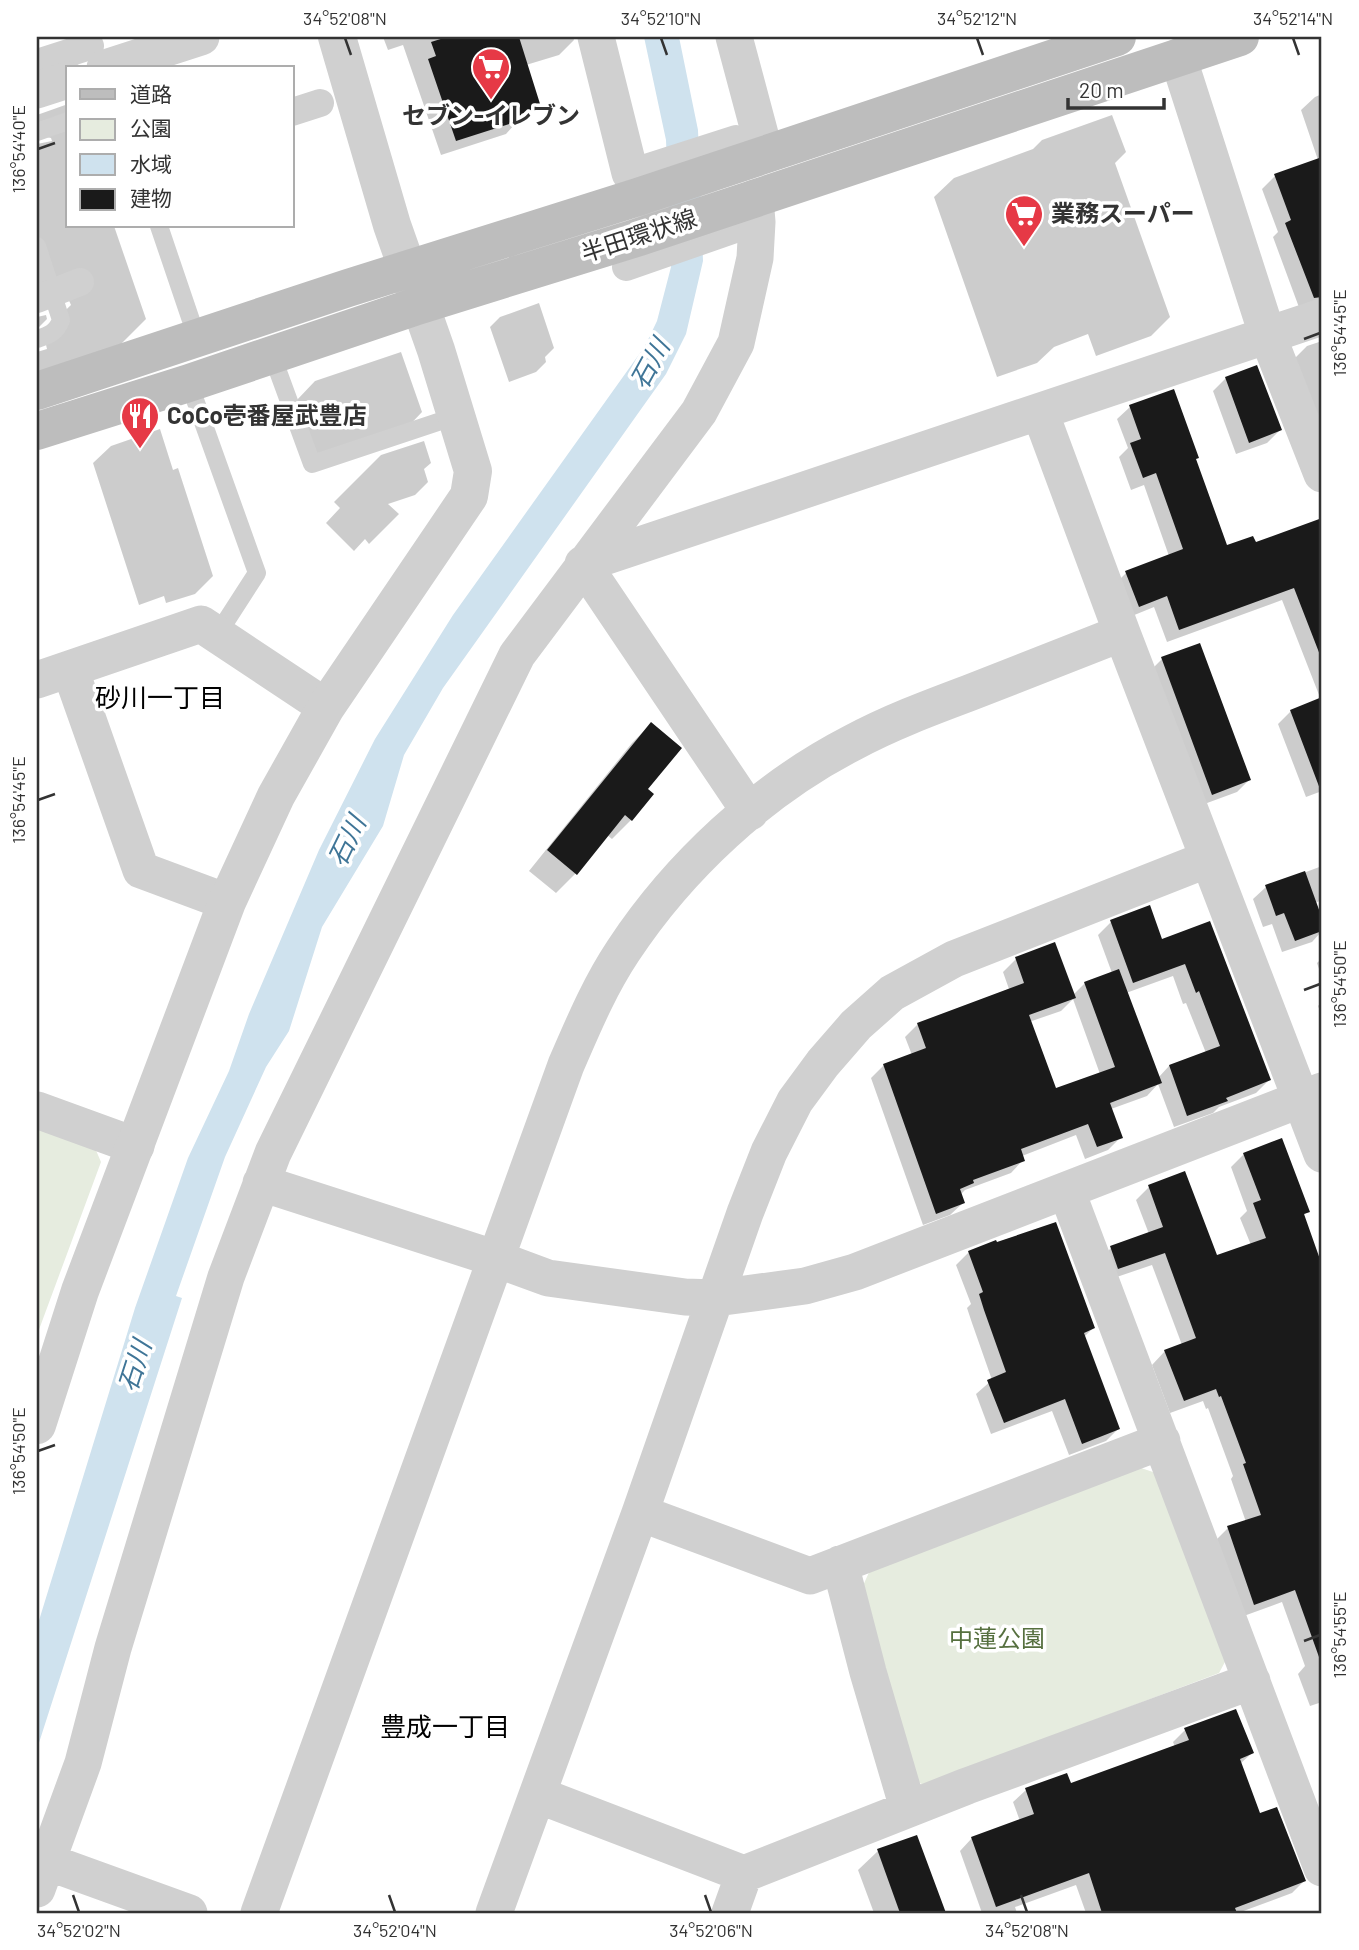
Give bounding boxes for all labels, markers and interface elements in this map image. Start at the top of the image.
text: 34°52'08"N [303,7,387,29]
text: 34°52'10"N [621,7,701,29]
text: 34°52'12"N [937,7,1017,29]
text: 34°52'14"N [1253,7,1333,29]
supermarket icon: セブン-イレブン [470,46,512,101]
legend [66,66,294,228]
scale bar [1068,66,1165,110]
text: 20 m [1079,77,1124,102]
text: 道路 [130,81,172,106]
place label: セブン-イレブン [402,100,580,129]
text: 136°54'40"E [7,105,29,193]
text: 公園 [130,115,172,140]
text: 水域 [130,151,172,176]
text: 建物 [130,185,172,210]
supermarket icon: 業務スーパー [1003,193,1045,248]
place label: 業務スーパー [1051,198,1195,227]
street label: 半田環状線 [577,202,700,267]
text: 136°54'45"E [1328,289,1350,377]
water label: 石川 [623,330,676,394]
restaurant icon: CoCo壱番屋武豊店 [119,395,161,450]
place label: CoCo壱番屋武豊店 [167,400,367,429]
district label: 砂川一丁目 [95,681,225,712]
text: 136°54'45"E [7,756,29,844]
water label: 石川 [320,807,372,871]
text: 136°54'50"E [1328,940,1350,1028]
water label: 石川 [111,1333,157,1395]
text: 136°54'50"E [7,1407,29,1495]
text: 136°54'55"E [1328,1591,1350,1679]
park label: 中蓮公園 [949,1623,1045,1652]
district label: 豊成一丁目 [380,1710,510,1741]
text: 34°52'02"N [37,1919,121,1941]
text: 34°52'04"N [353,1919,437,1941]
text: 34°52'06"N [669,1919,753,1941]
text: 34°52'08"N [985,1919,1069,1941]

